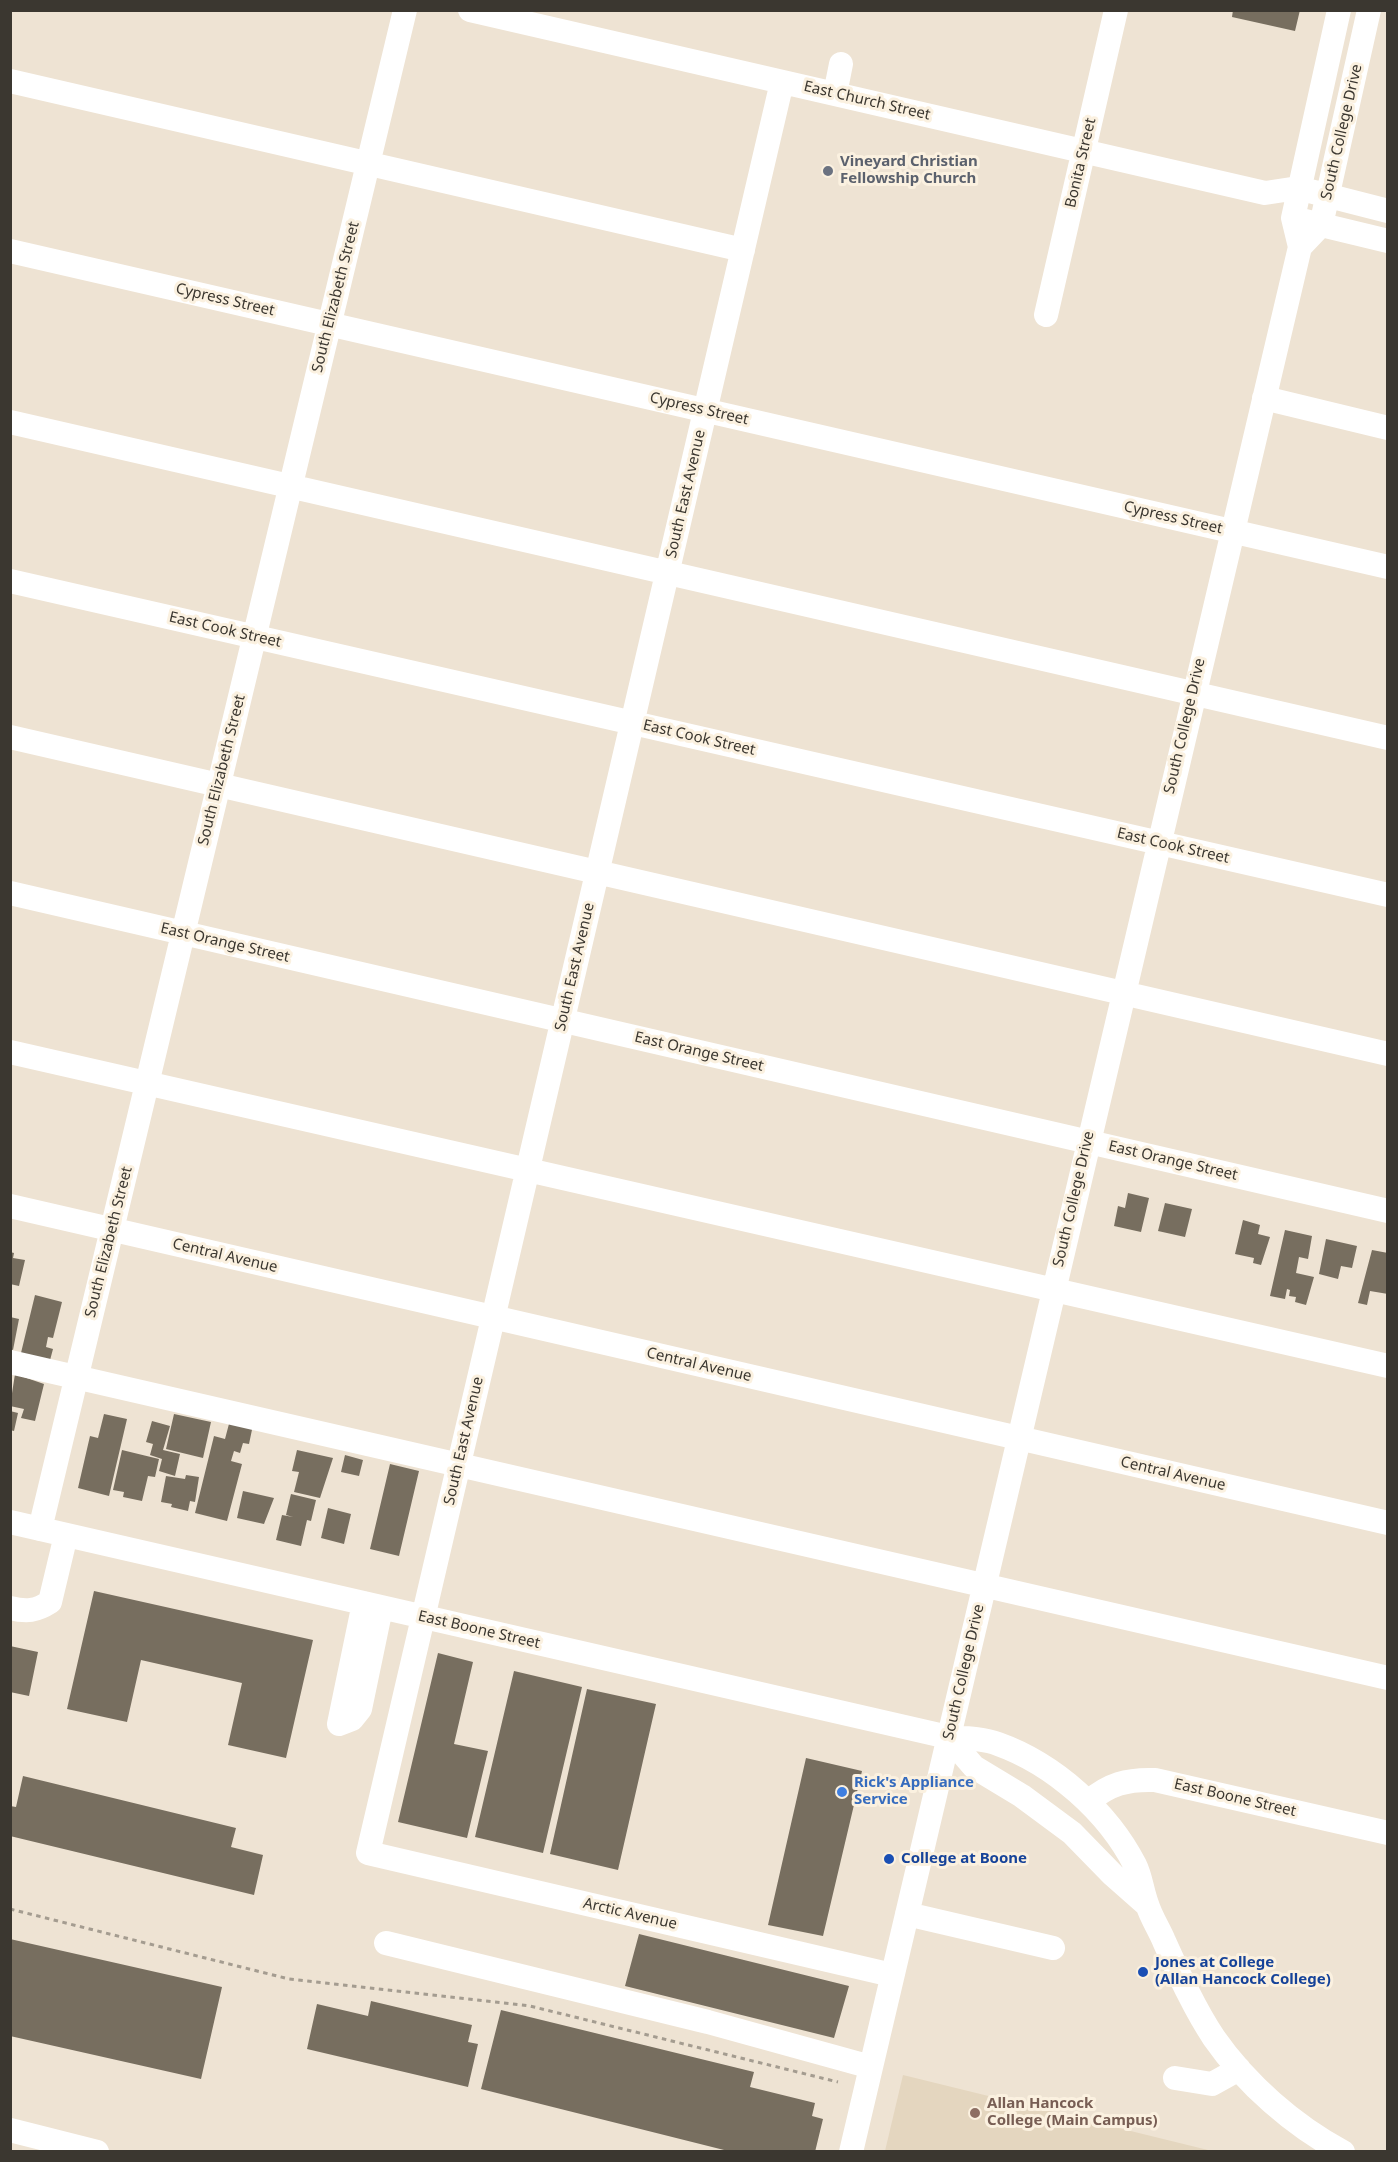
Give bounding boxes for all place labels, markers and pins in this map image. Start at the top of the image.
place label: Vineyard Christian Fellowship Church [840,153,978,188]
marker: Vineyard Christian Fellowship Church [821,164,835,178]
place label: Rick's Appliance Service [854,1774,974,1809]
marker: Rick's Appliance Service [835,1785,849,1799]
place label: College at Boone [901,1850,1027,1868]
marker: College at Boone [882,1852,896,1866]
place label: Jones at College (Allan Hancock College) [1155,1954,1331,1989]
marker: Jones at College (Allan Hancock College) [1136,1965,1150,1979]
place label: Allan Hancock College (Main Campus) [987,2095,1158,2130]
marker: Allan Hancock College (Main Campus) [968,2106,982,2120]

